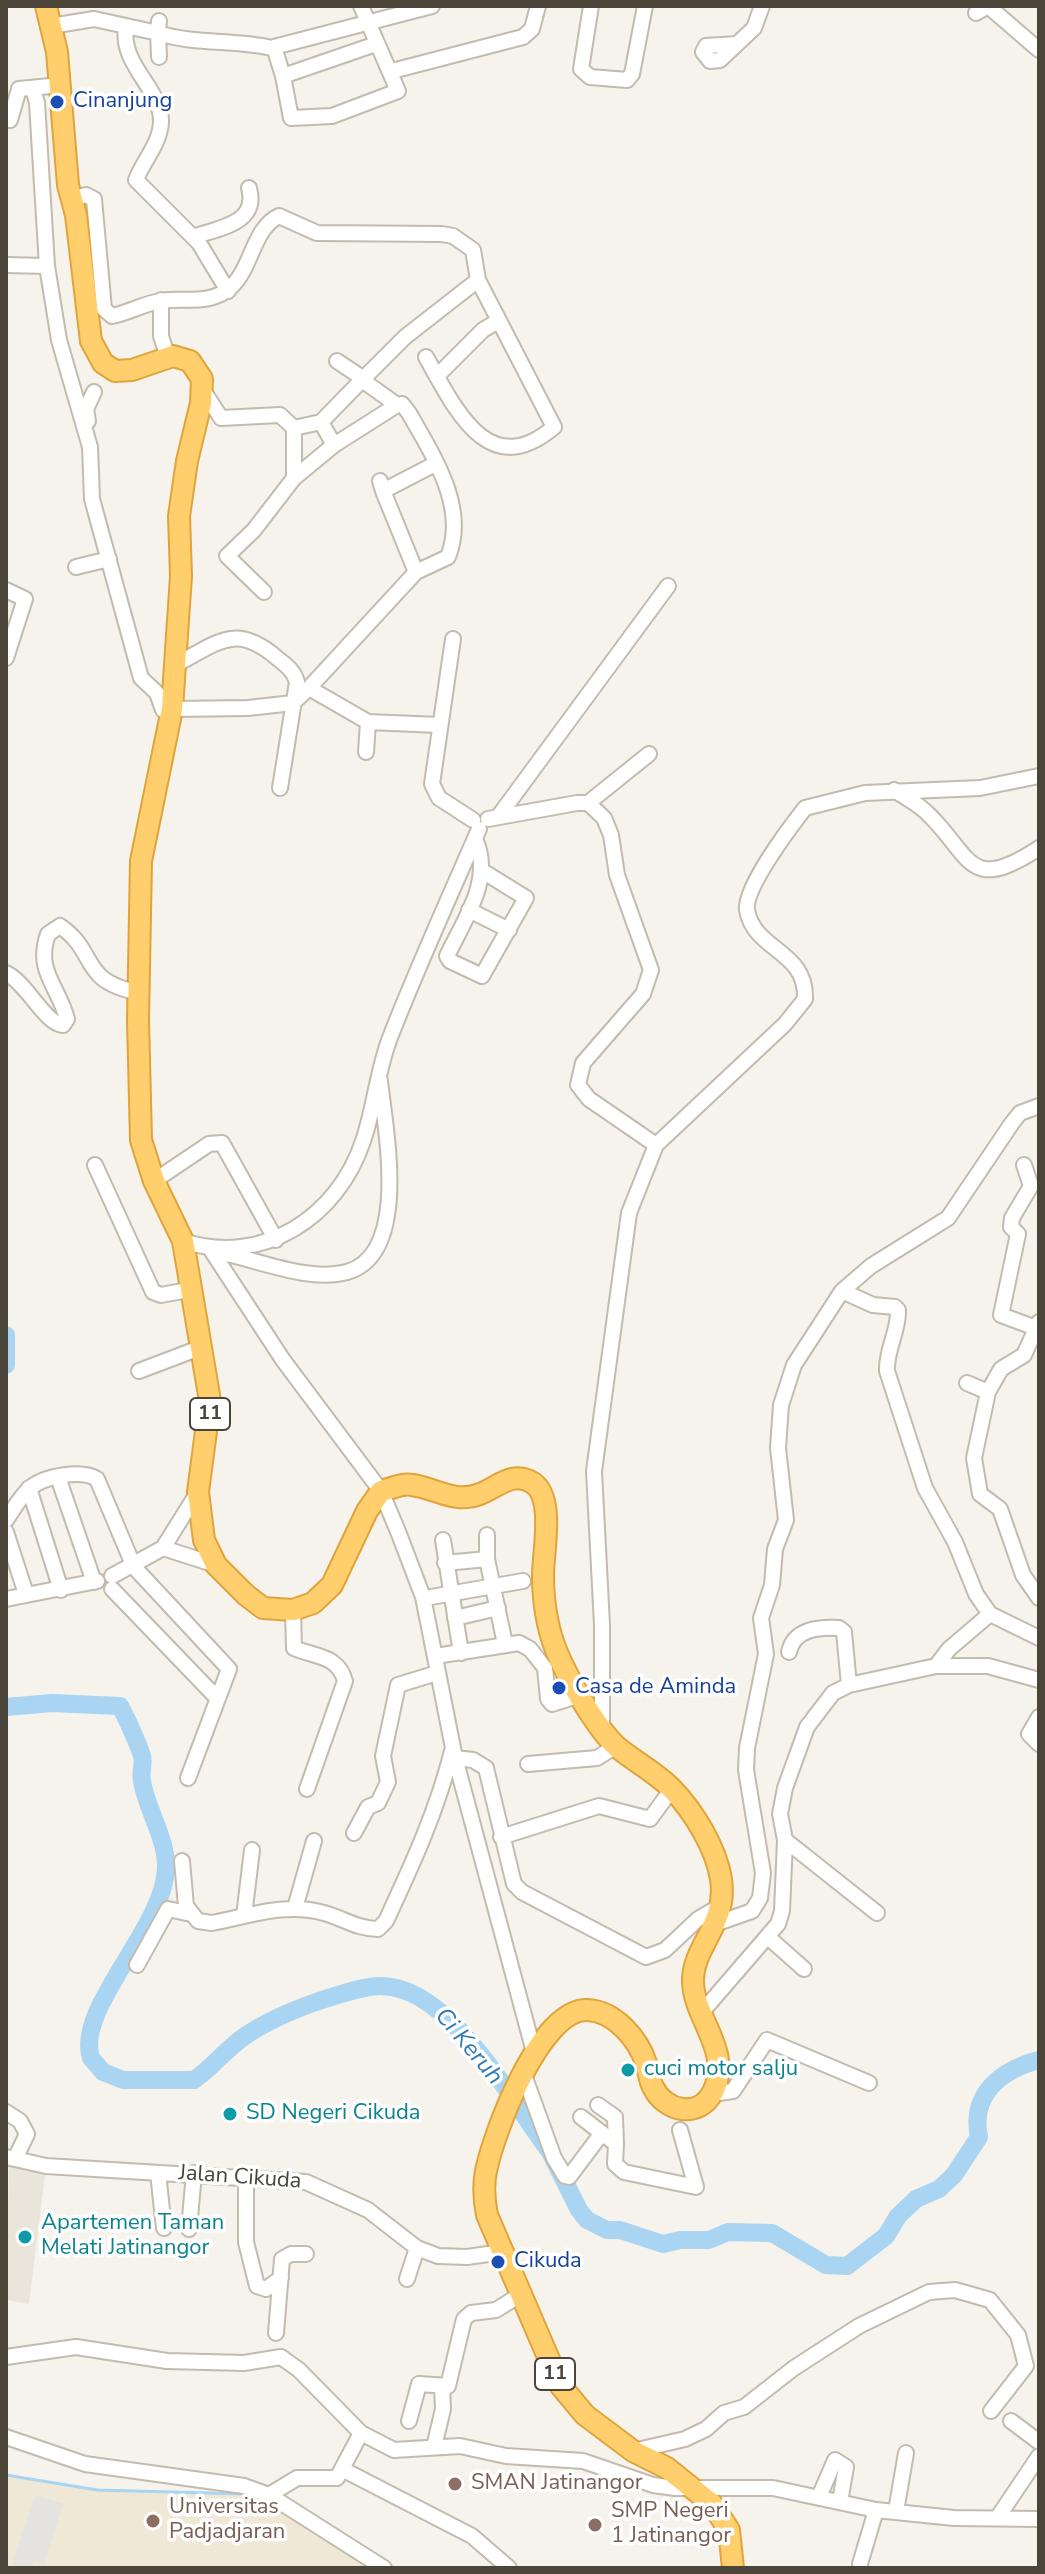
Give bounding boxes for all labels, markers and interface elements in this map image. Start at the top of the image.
place label: Cinanjung [73,89,172,115]
marker: Cinanjung [48,93,66,111]
road number: 11 [190,1398,230,1430]
place label: Casa de Aminda [575,1675,736,1701]
marker: Casa de Aminda [550,1679,568,1697]
water label: Ci Keruh [428,2003,508,2091]
place label: cuci motor salju [644,2057,798,2083]
marker: cuci motor salju [619,2061,637,2079]
place label: SD Negeri Cikuda [246,2101,420,2127]
marker: SD Negeri Cikuda [221,2105,239,2123]
street label: Jalan Cikuda [178,2161,302,2195]
place label: Apartemen Taman Melati Jatinangor [41,2211,224,2262]
marker: Apartemen Taman Melati Jatinangor [16,2228,34,2246]
place label: Cikuda [514,2249,582,2275]
marker: Cikuda [489,2253,507,2271]
road number: 11 [535,2358,575,2390]
place label: SMAN Jatinangor [471,2471,643,2497]
marker: SMAN Jatinangor [446,2475,464,2493]
place label: Universitas Padjadjaran [169,2495,285,2546]
place label: SMP Negeri 1 Jatinangor [611,2499,731,2550]
marker: Universitas Padjadjaran [144,2512,162,2530]
marker: SMP Negeri 1 Jatinangor [586,2516,604,2534]

